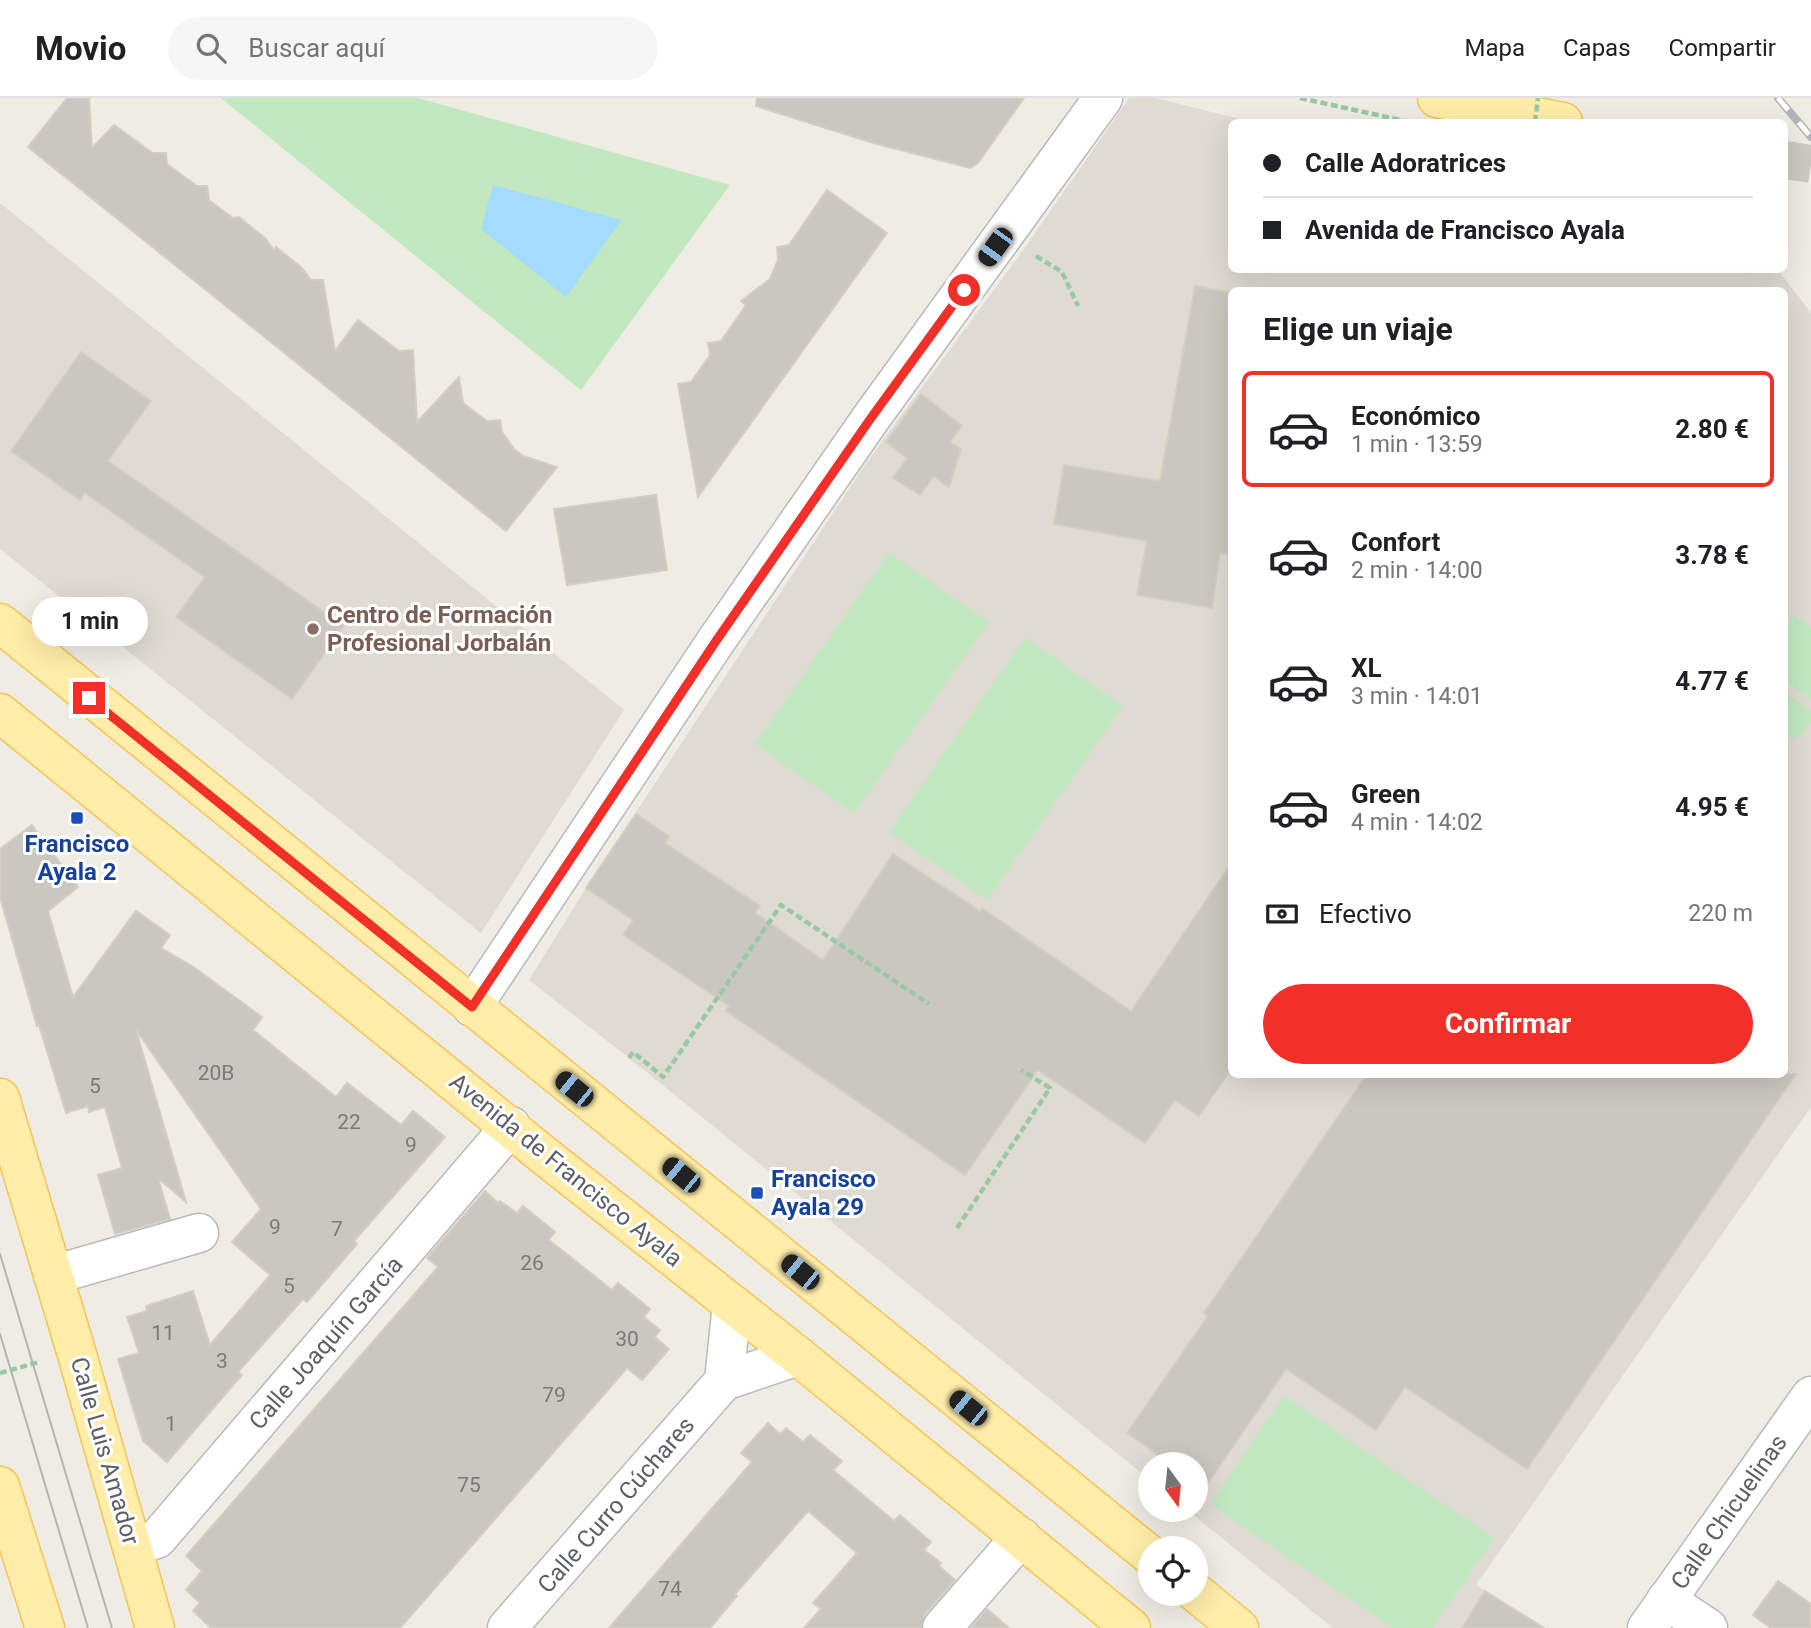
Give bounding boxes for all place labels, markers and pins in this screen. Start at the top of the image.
place label: Centro de Formación Profesional Jorbalán [327,601,552,657]
marker: Centro de Formación Profesional Jorbalán [305,621,321,637]
marker: Francisco Ayala 2 [69,810,85,826]
place label: Francisco Ayala 2 [25,830,129,886]
place label: Francisco Ayala 29 [771,1165,876,1221]
marker: Francisco Ayala 29 [749,1185,765,1201]

